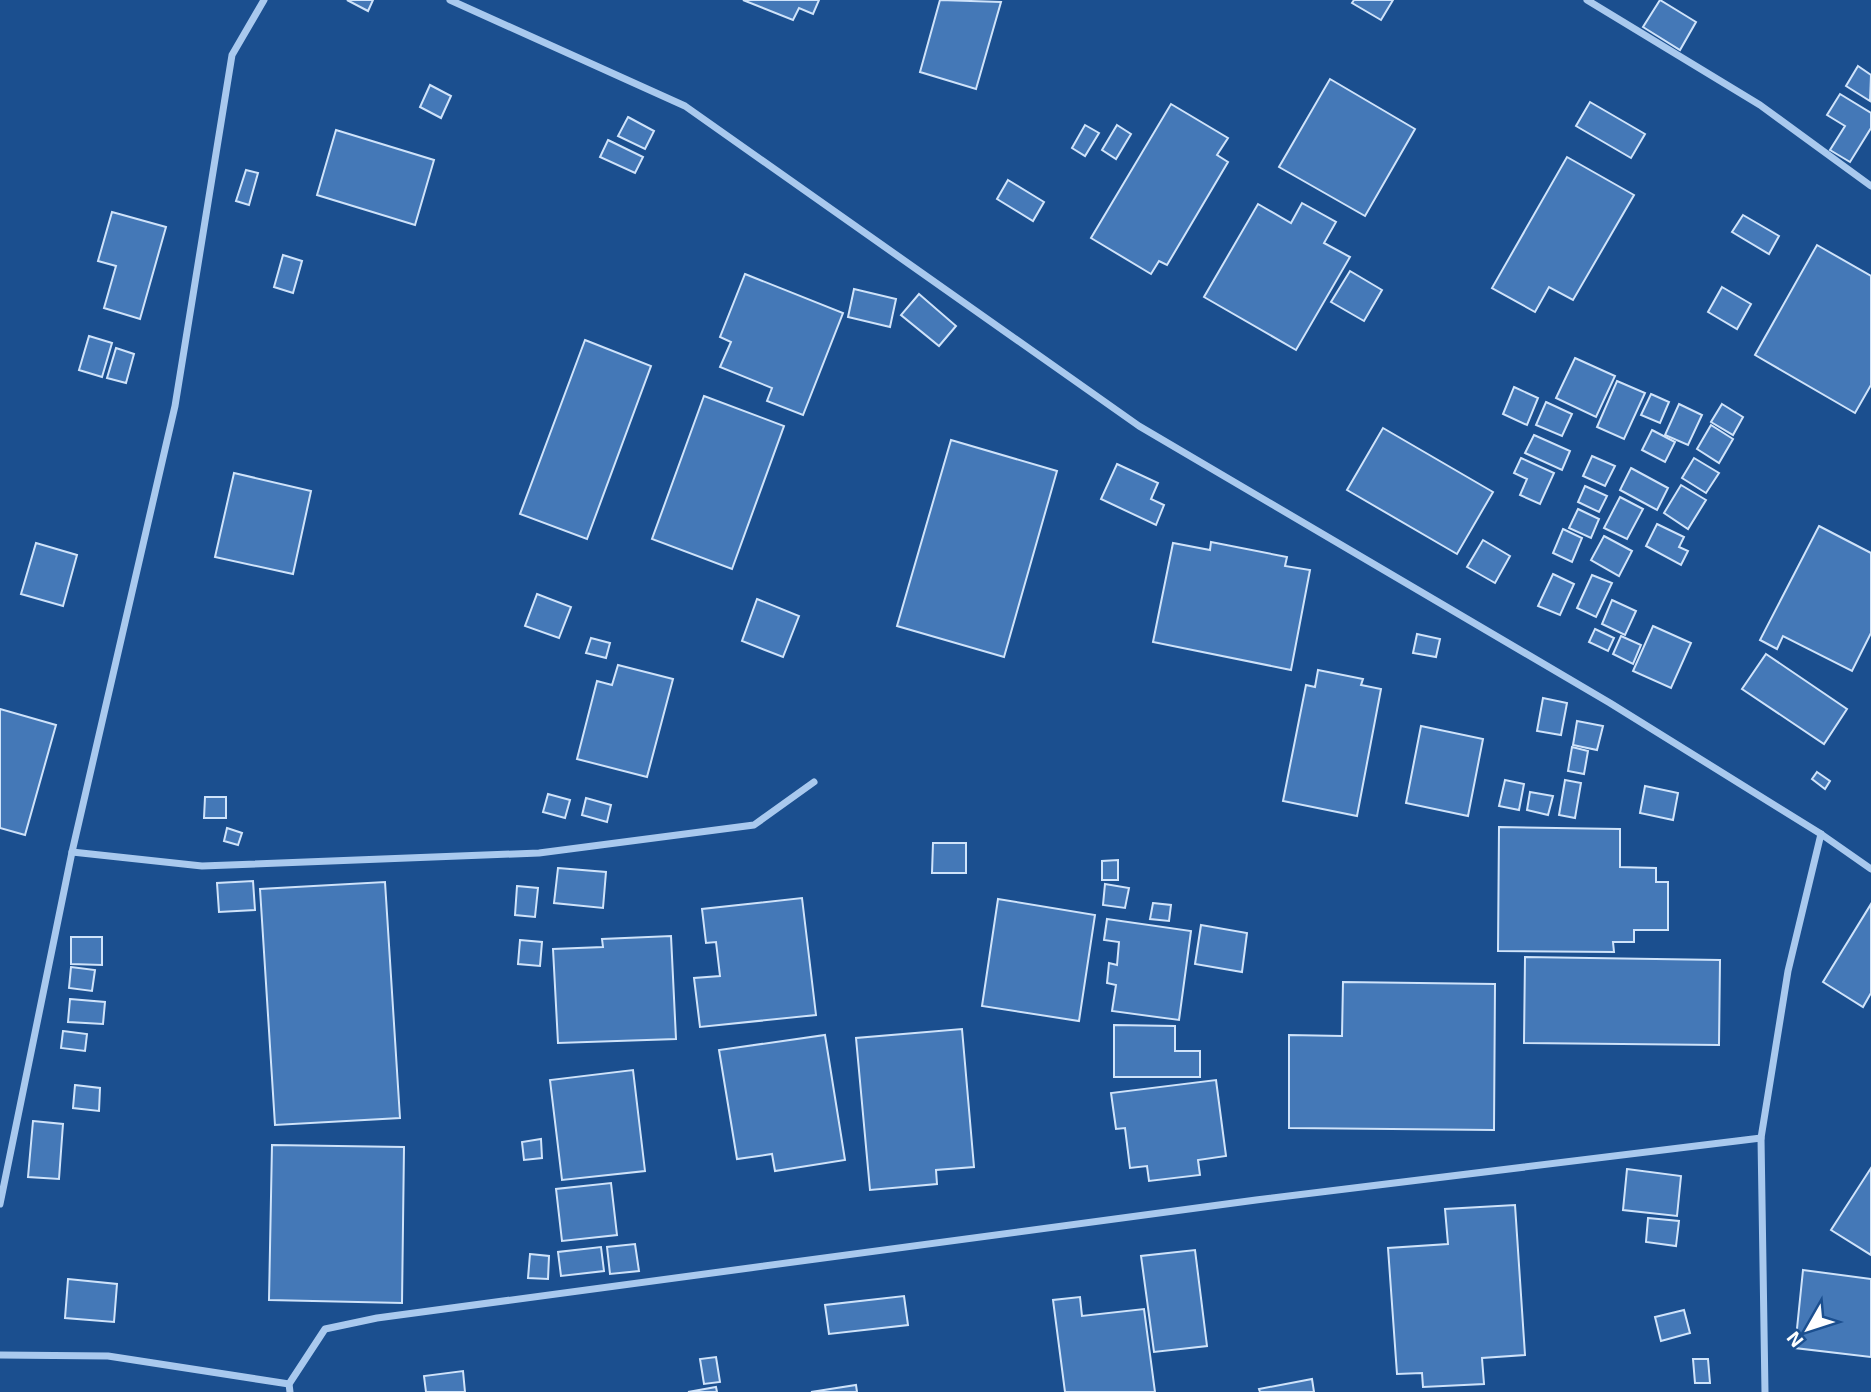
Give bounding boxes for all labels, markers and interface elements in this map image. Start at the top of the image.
north arrow [1773,1294,1843,1364]
text: N [1781,1327,1808,1353]

